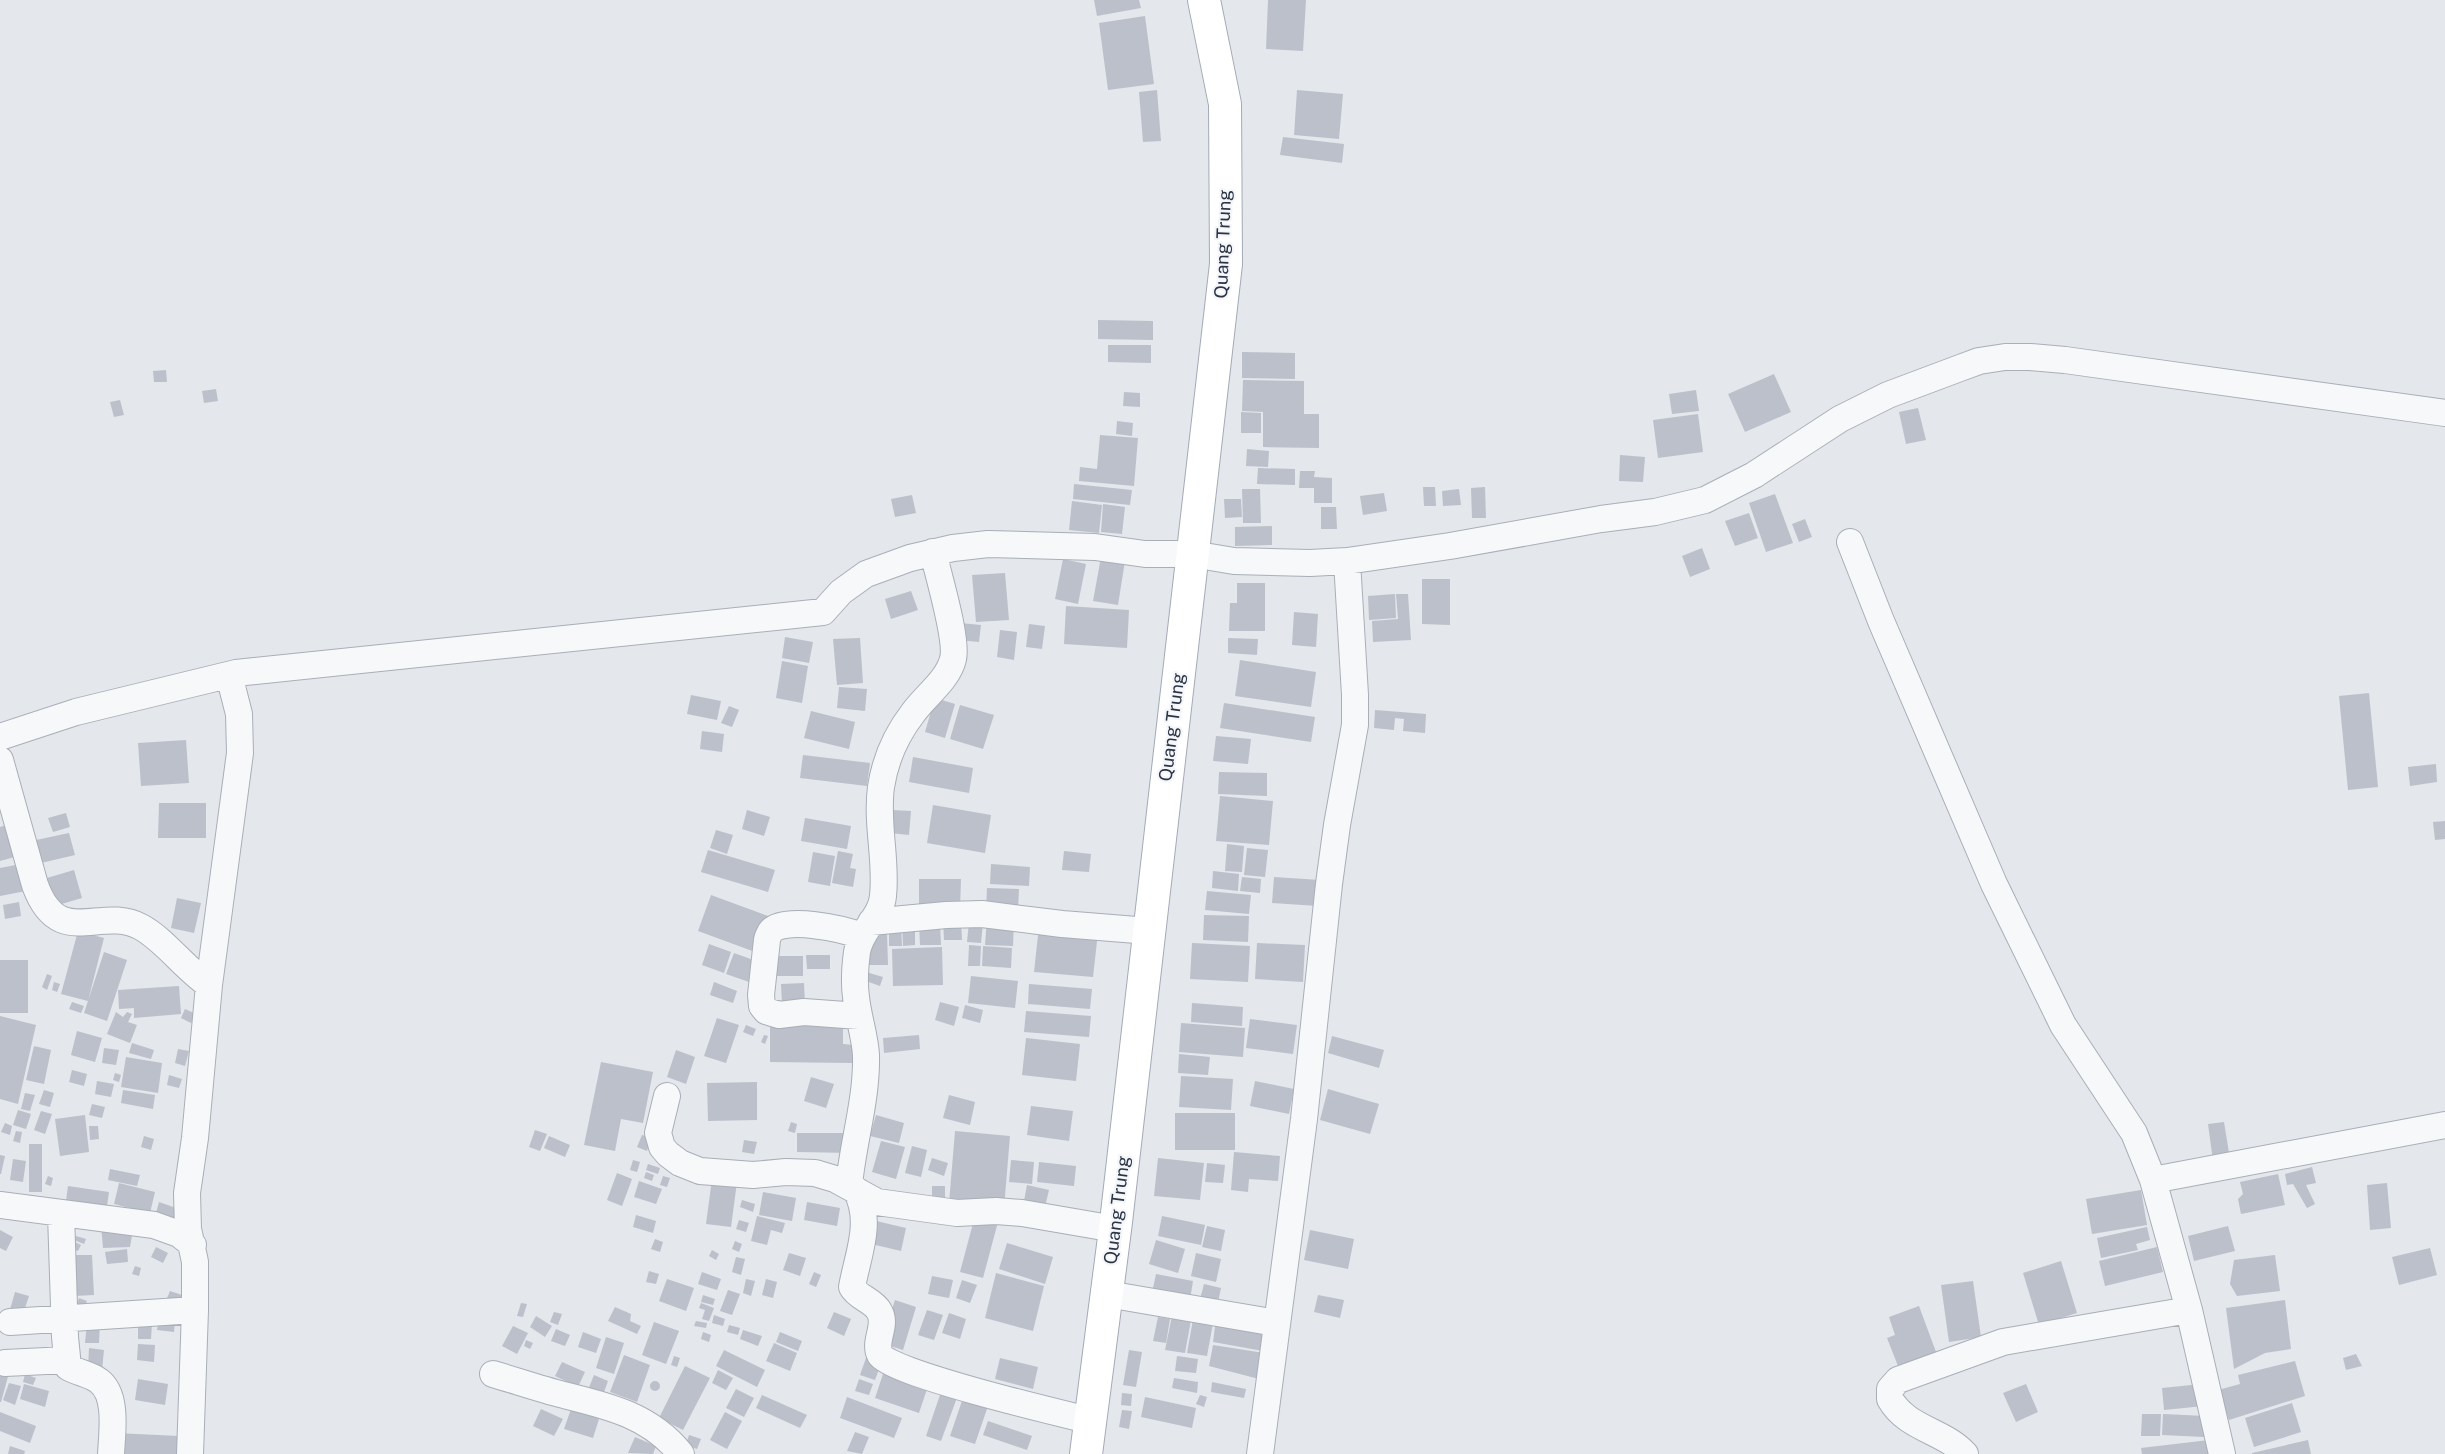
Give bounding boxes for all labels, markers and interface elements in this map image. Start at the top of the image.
street label: Quang Trung [1210,189,1235,299]
street label: Quang Trung [1154,672,1189,782]
street label: Quang Trung [1099,1155,1134,1265]

